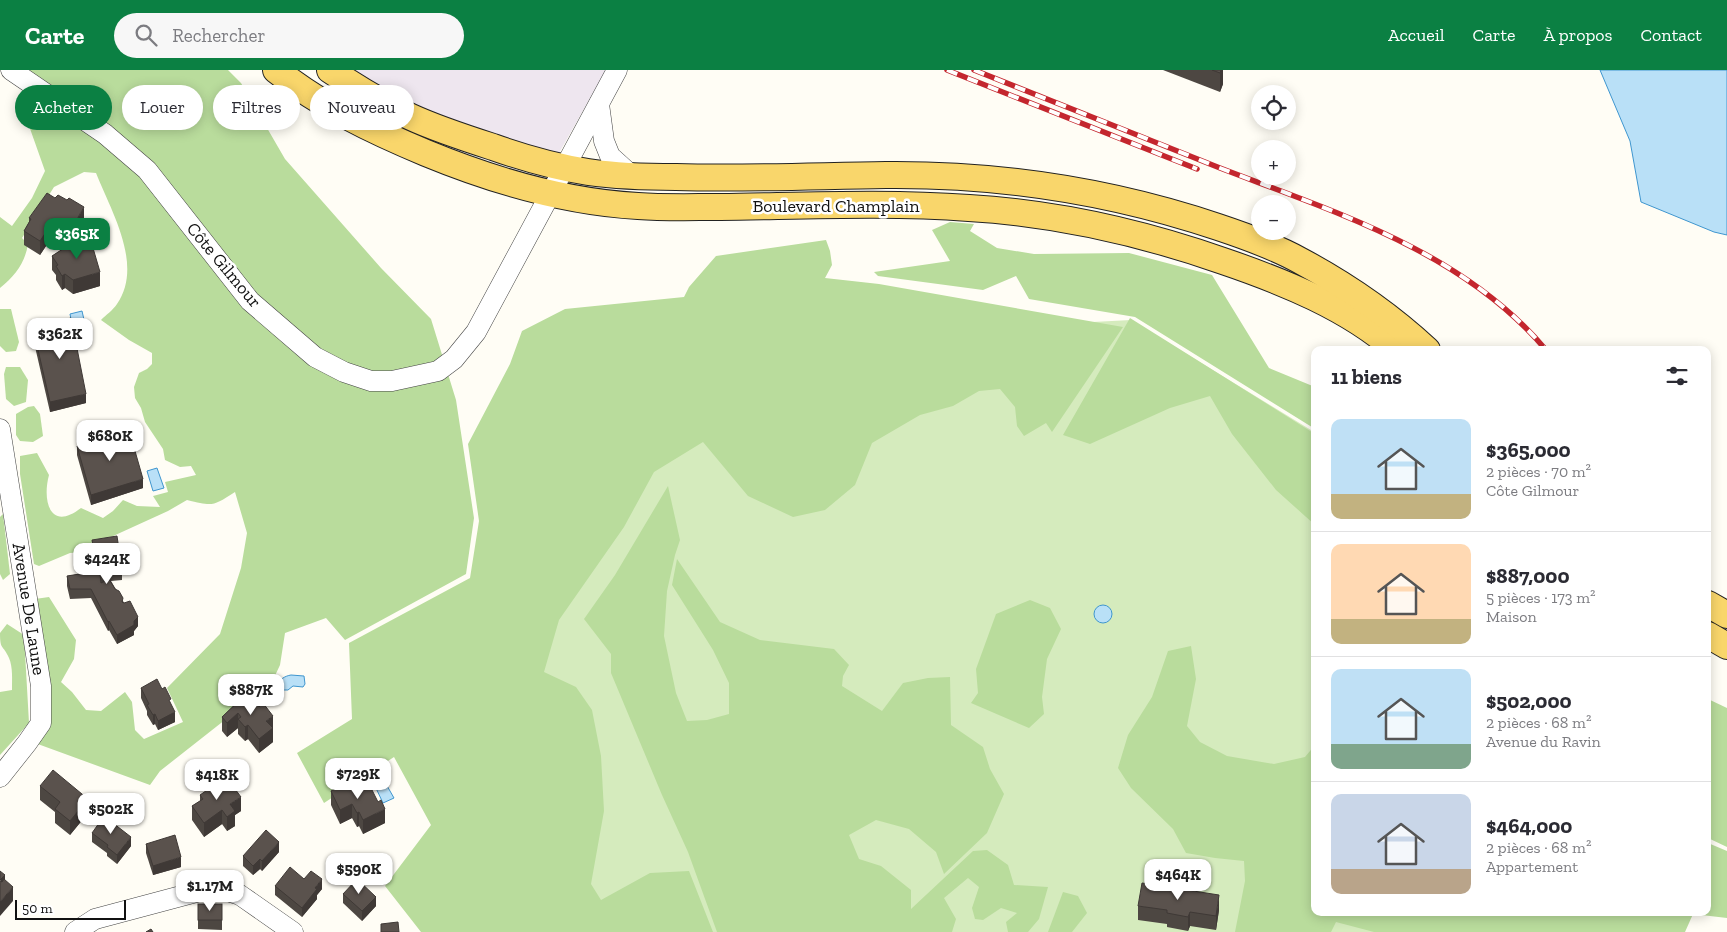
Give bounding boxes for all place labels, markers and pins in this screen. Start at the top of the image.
pin: $365K [42,218,112,260]
pin: $362K [25,318,95,360]
pin: $680K [75,420,145,462]
pin: $424K [72,542,142,585]
pin: $887K [216,674,286,716]
pin: $418K [182,758,252,801]
pin: $729K [323,758,393,800]
pin: $502K [76,792,146,835]
pin: $590K [324,852,394,895]
pin: $464K [1143,858,1213,901]
pin: $1.17M [169,870,251,912]

